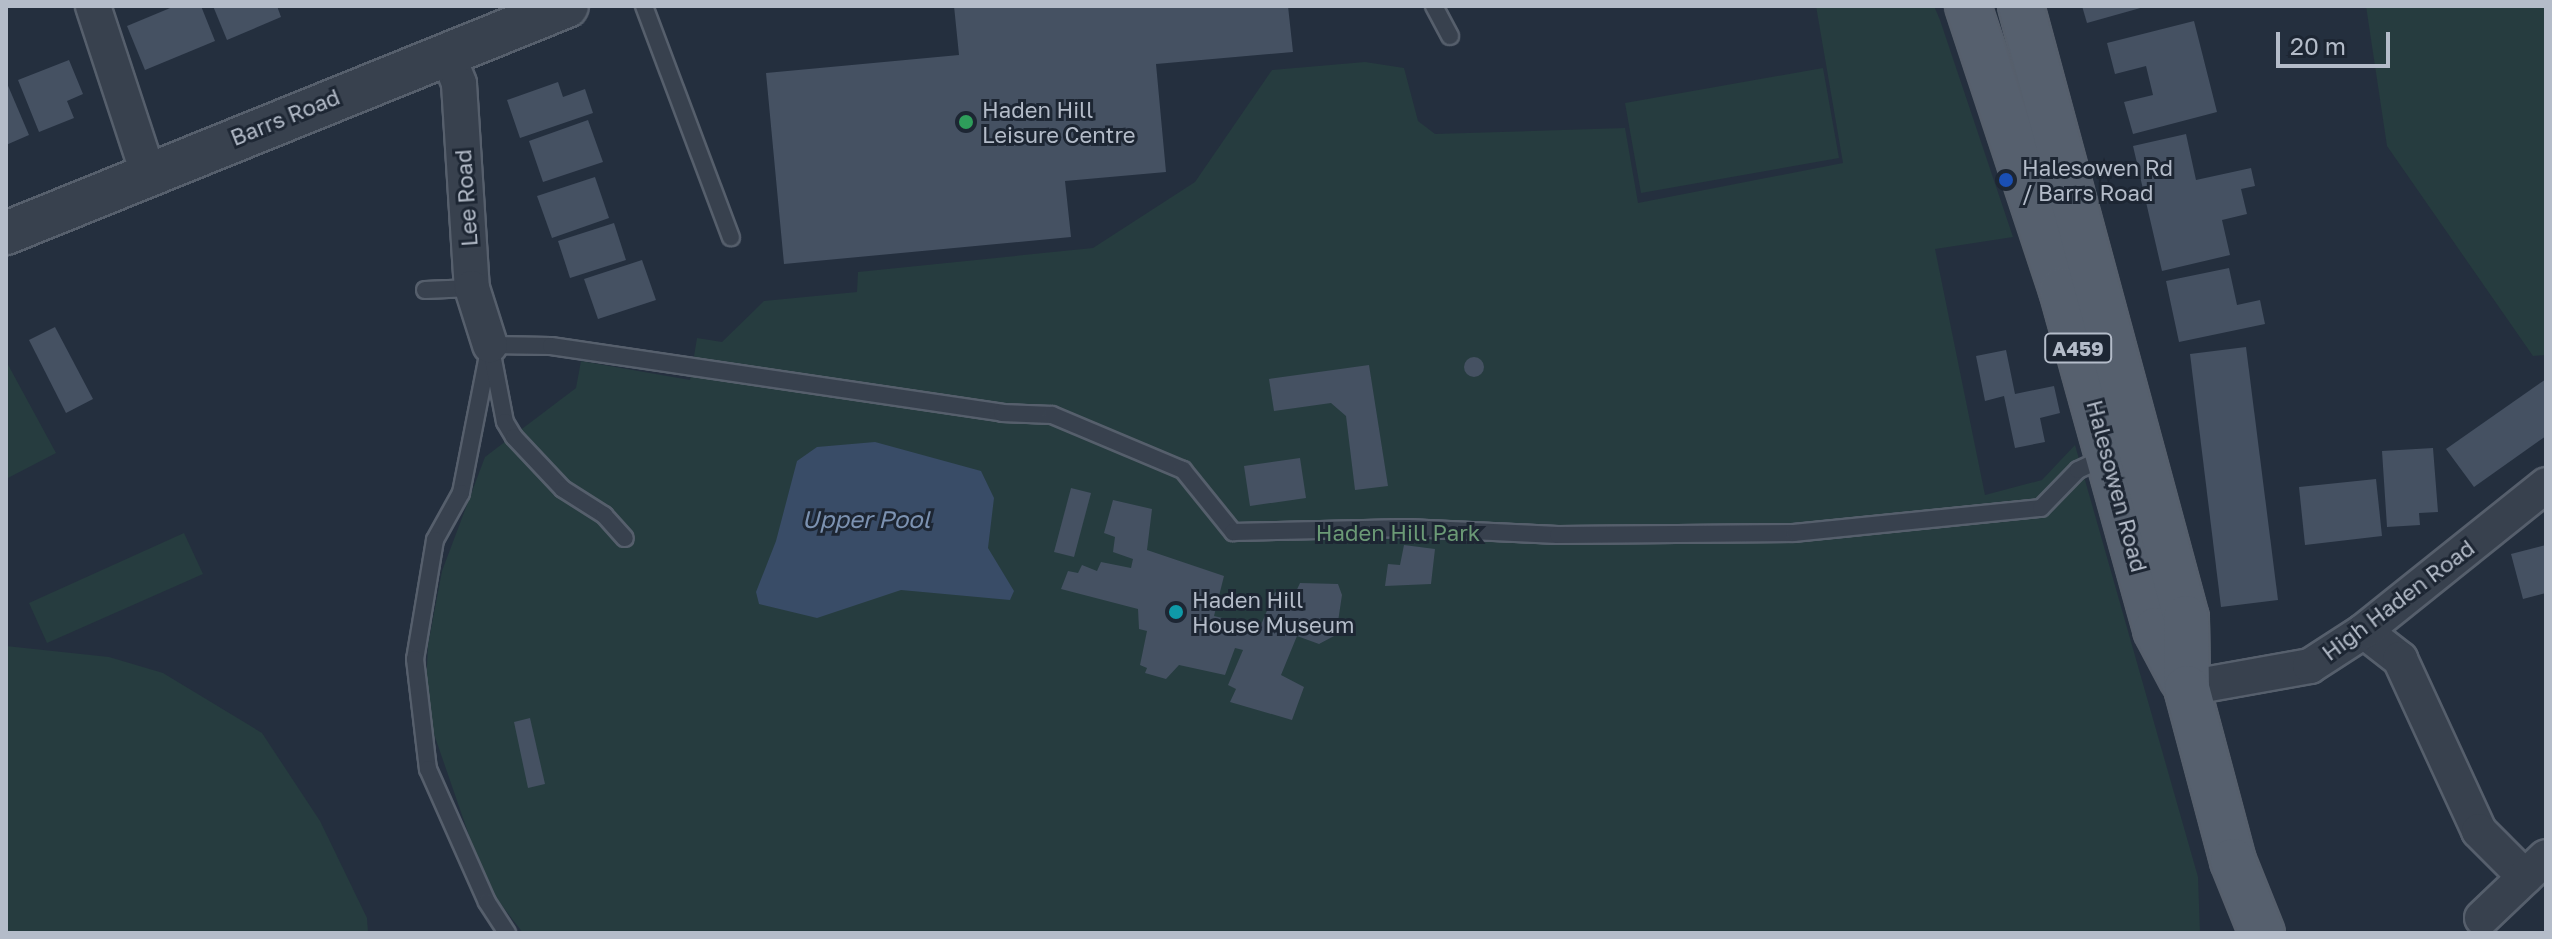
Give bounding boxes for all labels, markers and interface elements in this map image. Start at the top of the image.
scale bar [2280,16,2394,66]
text: 20 m [2290,31,2346,60]
street label: Barrs Road [227,83,343,151]
place label: Haden Hill Leisure Centre [982,96,1136,148]
marker: Haden Hill Leisure Centre [957,113,975,131]
street label: Lee Road [449,149,483,247]
place label: Halesowen Rd / Barrs Road [2022,154,2173,206]
marker: Halesowen Rd / Barrs Road [1997,171,2015,189]
road number: A459 [2044,332,2112,364]
street label: Halesowen Road [2081,397,2153,575]
water label: Upper Pool [802,505,930,533]
park label: Haden Hill Park [1316,520,1480,546]
street label: High Haden Road [2317,534,2479,666]
place label: Haden Hill House Museum [1192,586,1355,638]
marker: Haden Hill House Museum [1167,603,1185,621]

